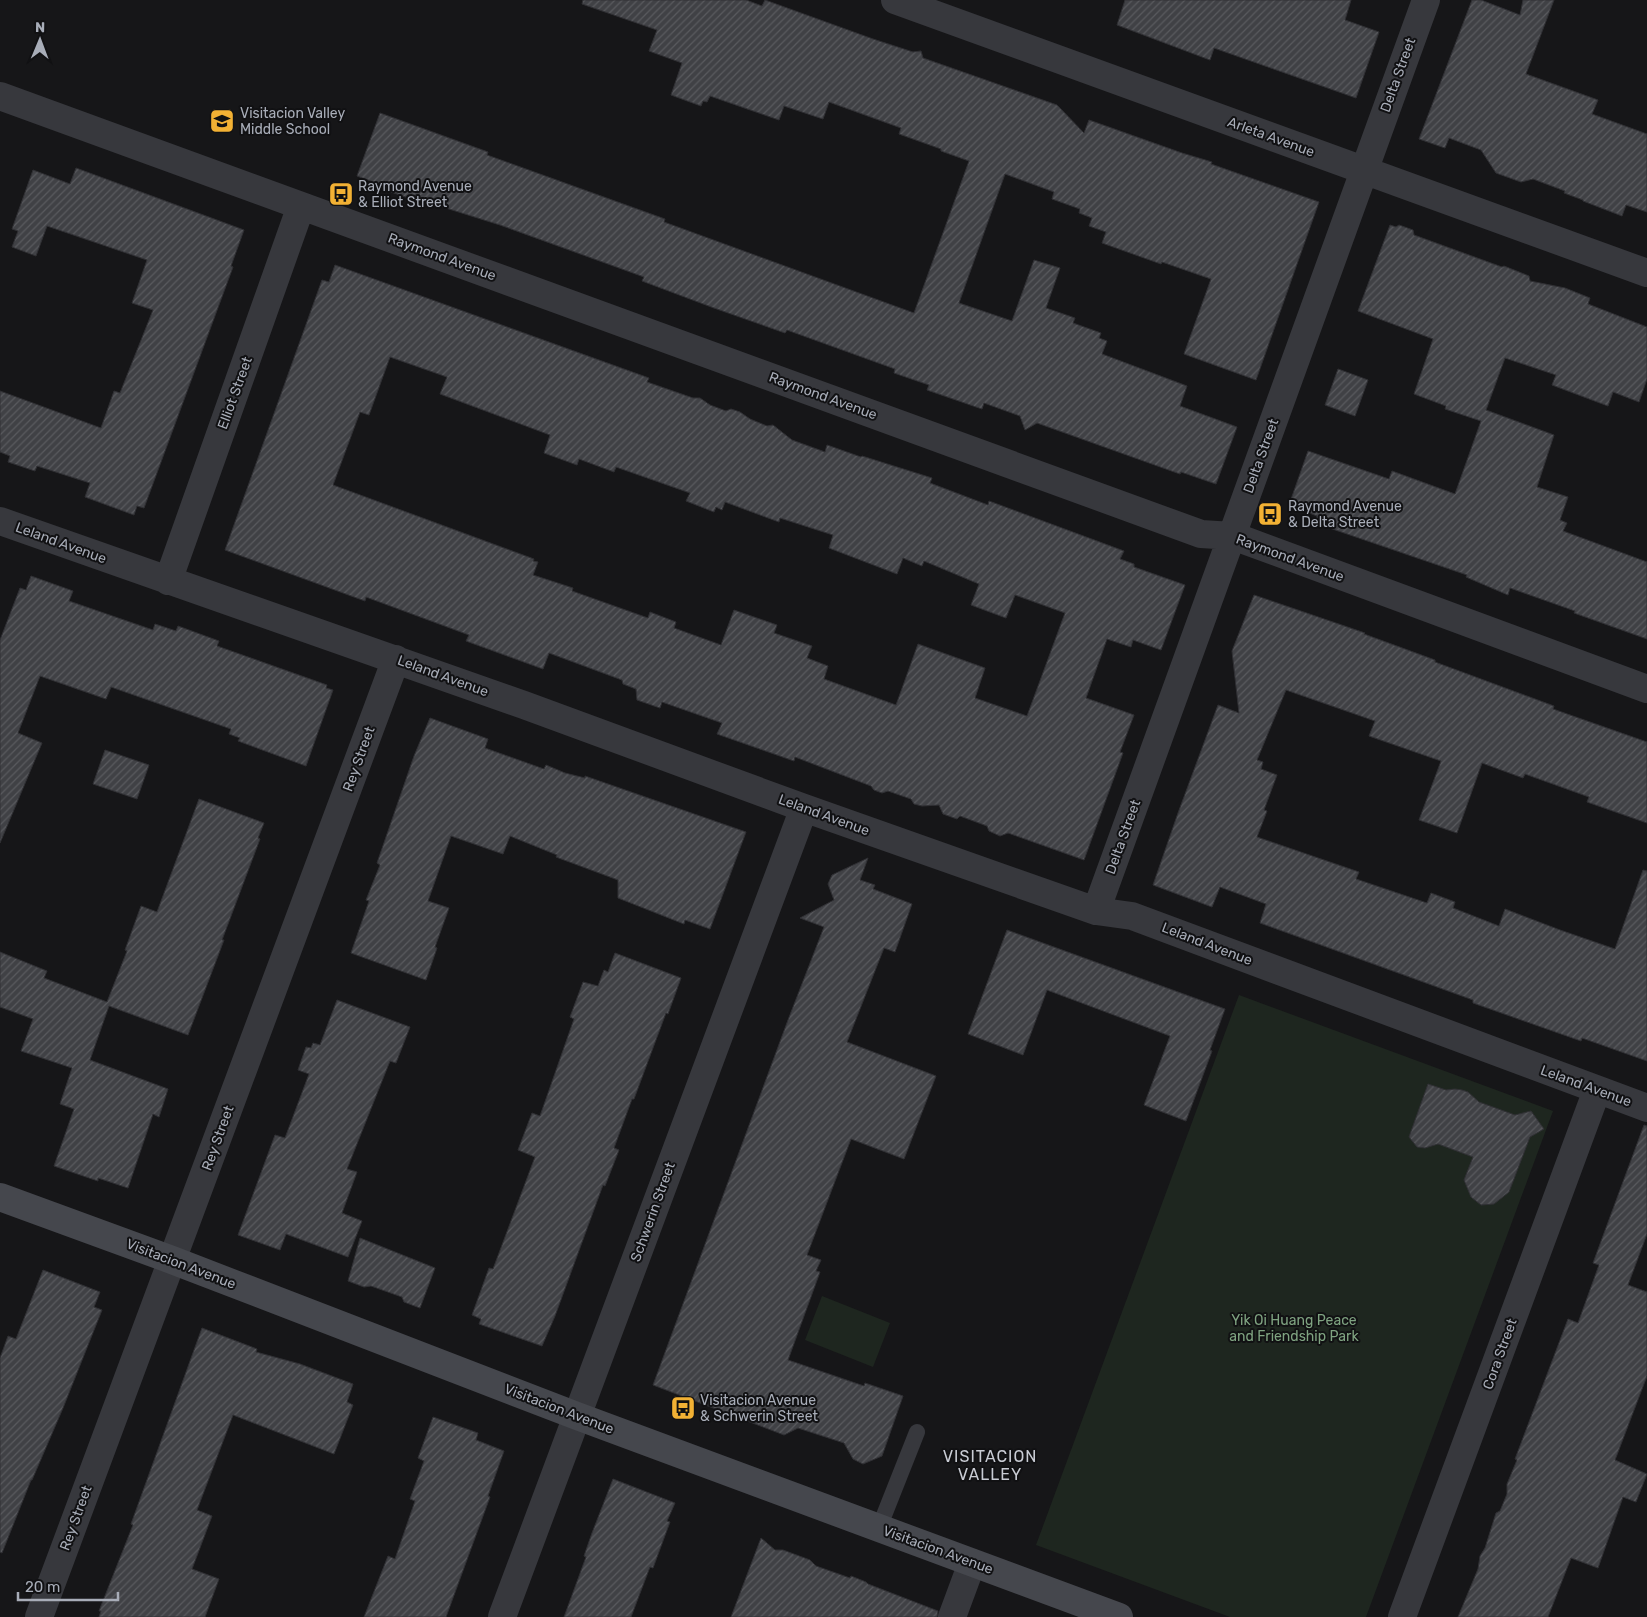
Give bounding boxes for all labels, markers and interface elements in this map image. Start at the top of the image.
north arrow [15,15,65,65]
text: N [35,19,45,36]
street label: Delta Street [1377,35,1420,115]
place label: Visitacion Valley Middle School [240,105,345,138]
school or university icon: Visitacion Valley Middle School [209,108,235,134]
street label: Arleta Avenue [1225,113,1317,161]
place label: Raymond Avenue & Elliot Street [358,178,472,211]
bus stop icon: Raymond Avenue & Elliot Street [328,181,354,207]
street label: Raymond Avenue [386,230,499,285]
street label: Elliot Street [214,354,256,432]
street label: Raymond Avenue [767,369,880,424]
street label: Delta Street [1240,416,1283,496]
place label: Raymond Avenue & Delta Street [1288,498,1402,531]
bus stop icon: Raymond Avenue & Delta Street [1257,501,1283,527]
street label: Leland Avenue [13,519,109,567]
street label: Raymond Avenue [1234,531,1347,586]
street label: Leland Avenue [395,652,491,700]
street label: Rey Street [339,724,379,794]
street label: Leland Avenue [776,791,872,839]
street label: Delta Street [1102,797,1145,877]
street label: Leland Avenue [1159,919,1255,969]
street label: Leland Avenue [1538,1062,1634,1110]
street label: Rey Street [198,1103,238,1173]
street label: Schwerin Street [627,1159,679,1264]
street label: Visitacion Avenue [124,1235,238,1293]
park label: Yik Oi Huang Peace and Friendship Park [1229,1312,1359,1345]
street label: Cora Street [1479,1316,1521,1392]
street label: Visitacion Avenue [502,1380,616,1438]
place label: Visitacion Avenue & Schwerin Street [700,1392,819,1425]
bus stop icon: Visitacion Avenue & Schwerin Street [670,1395,696,1421]
district label: VISITACION VALLEY [943,1447,1037,1484]
street label: Rey Street [56,1483,96,1553]
street label: Visitacion Avenue [881,1522,996,1578]
scale bar [18,1570,118,1602]
text: 20 m [25,1578,60,1596]

